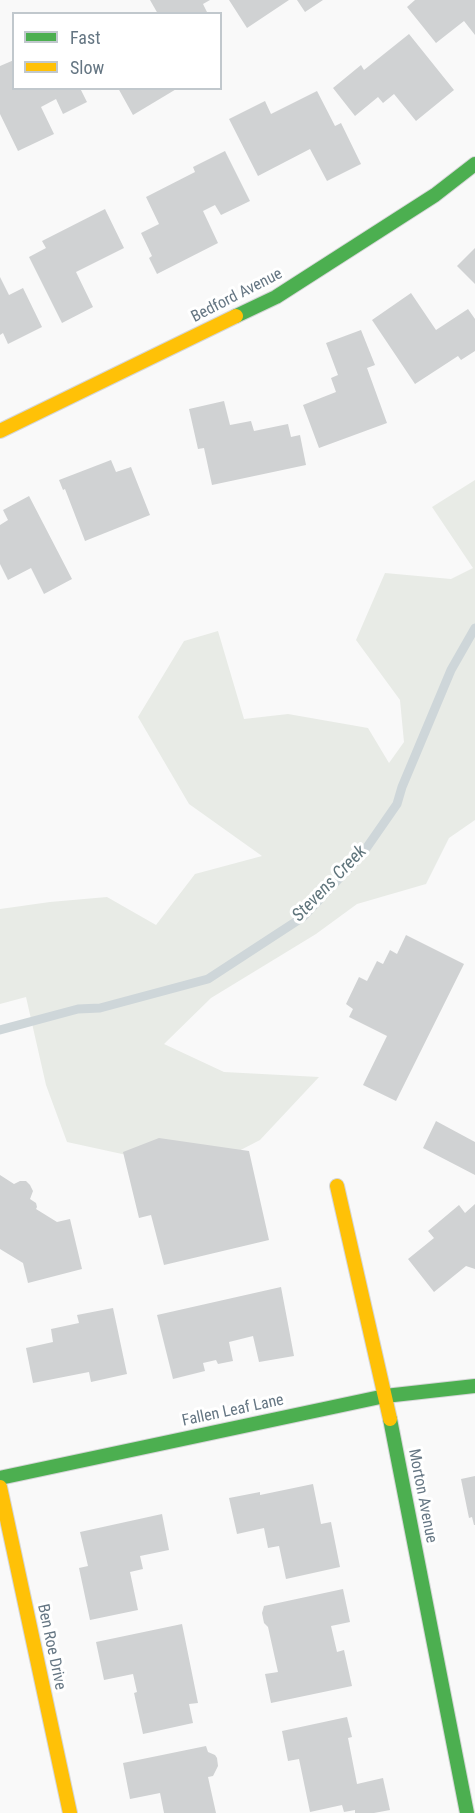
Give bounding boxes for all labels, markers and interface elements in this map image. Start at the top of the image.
legend [12,12,222,90]
text: Fast [70,27,101,48]
text: Slow [70,57,104,78]
street label: Bedford Avenue [188,265,286,327]
water label: Stevens Creek [288,841,372,927]
street label: Fallen Leaf Lane [180,1391,286,1431]
street label: Morton Avenue [403,1447,441,1545]
street label: Ben Roe Drive [33,1602,69,1692]

